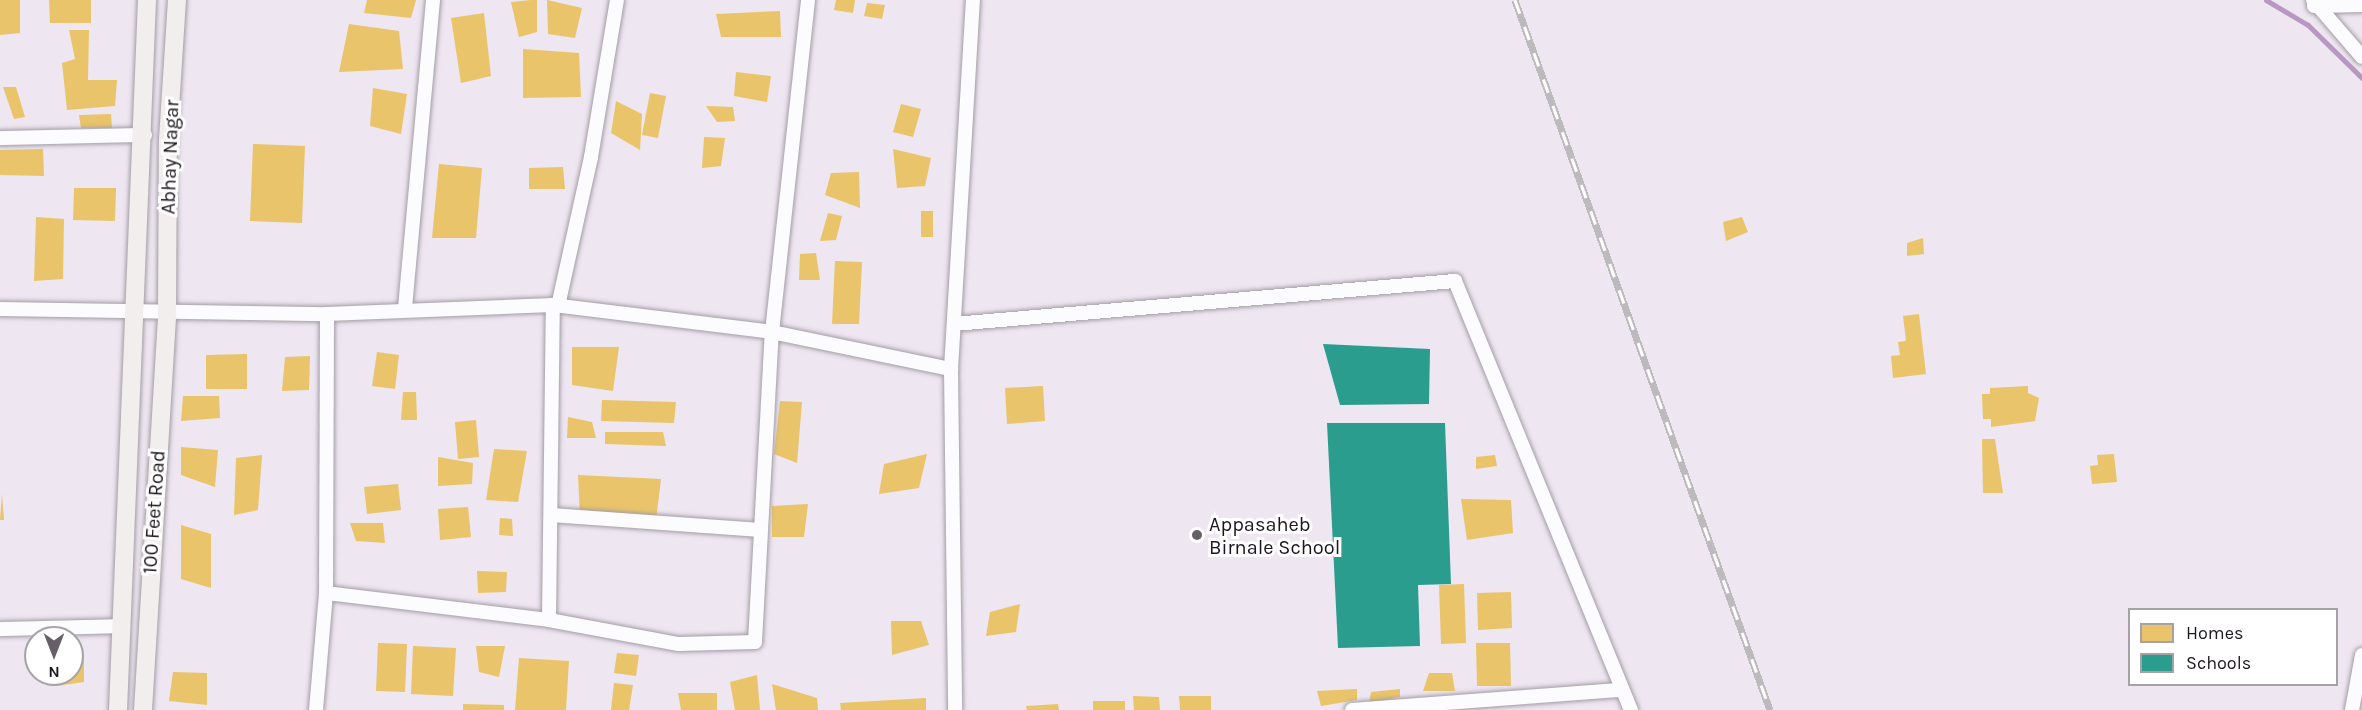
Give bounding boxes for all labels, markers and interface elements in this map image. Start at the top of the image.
street label: Abhay Nagar [156,99,184,215]
street label: 100 Feet Road [138,449,170,575]
place label: Appasaheb Birnale School [1209,512,1340,559]
marker: Appasaheb Birnale School [1190,528,1204,542]
legend [2128,608,2338,686]
text: Homes [2186,622,2243,644]
north arrow [24,626,84,686]
text: Schools [2186,652,2251,674]
text: N [48,663,60,682]

